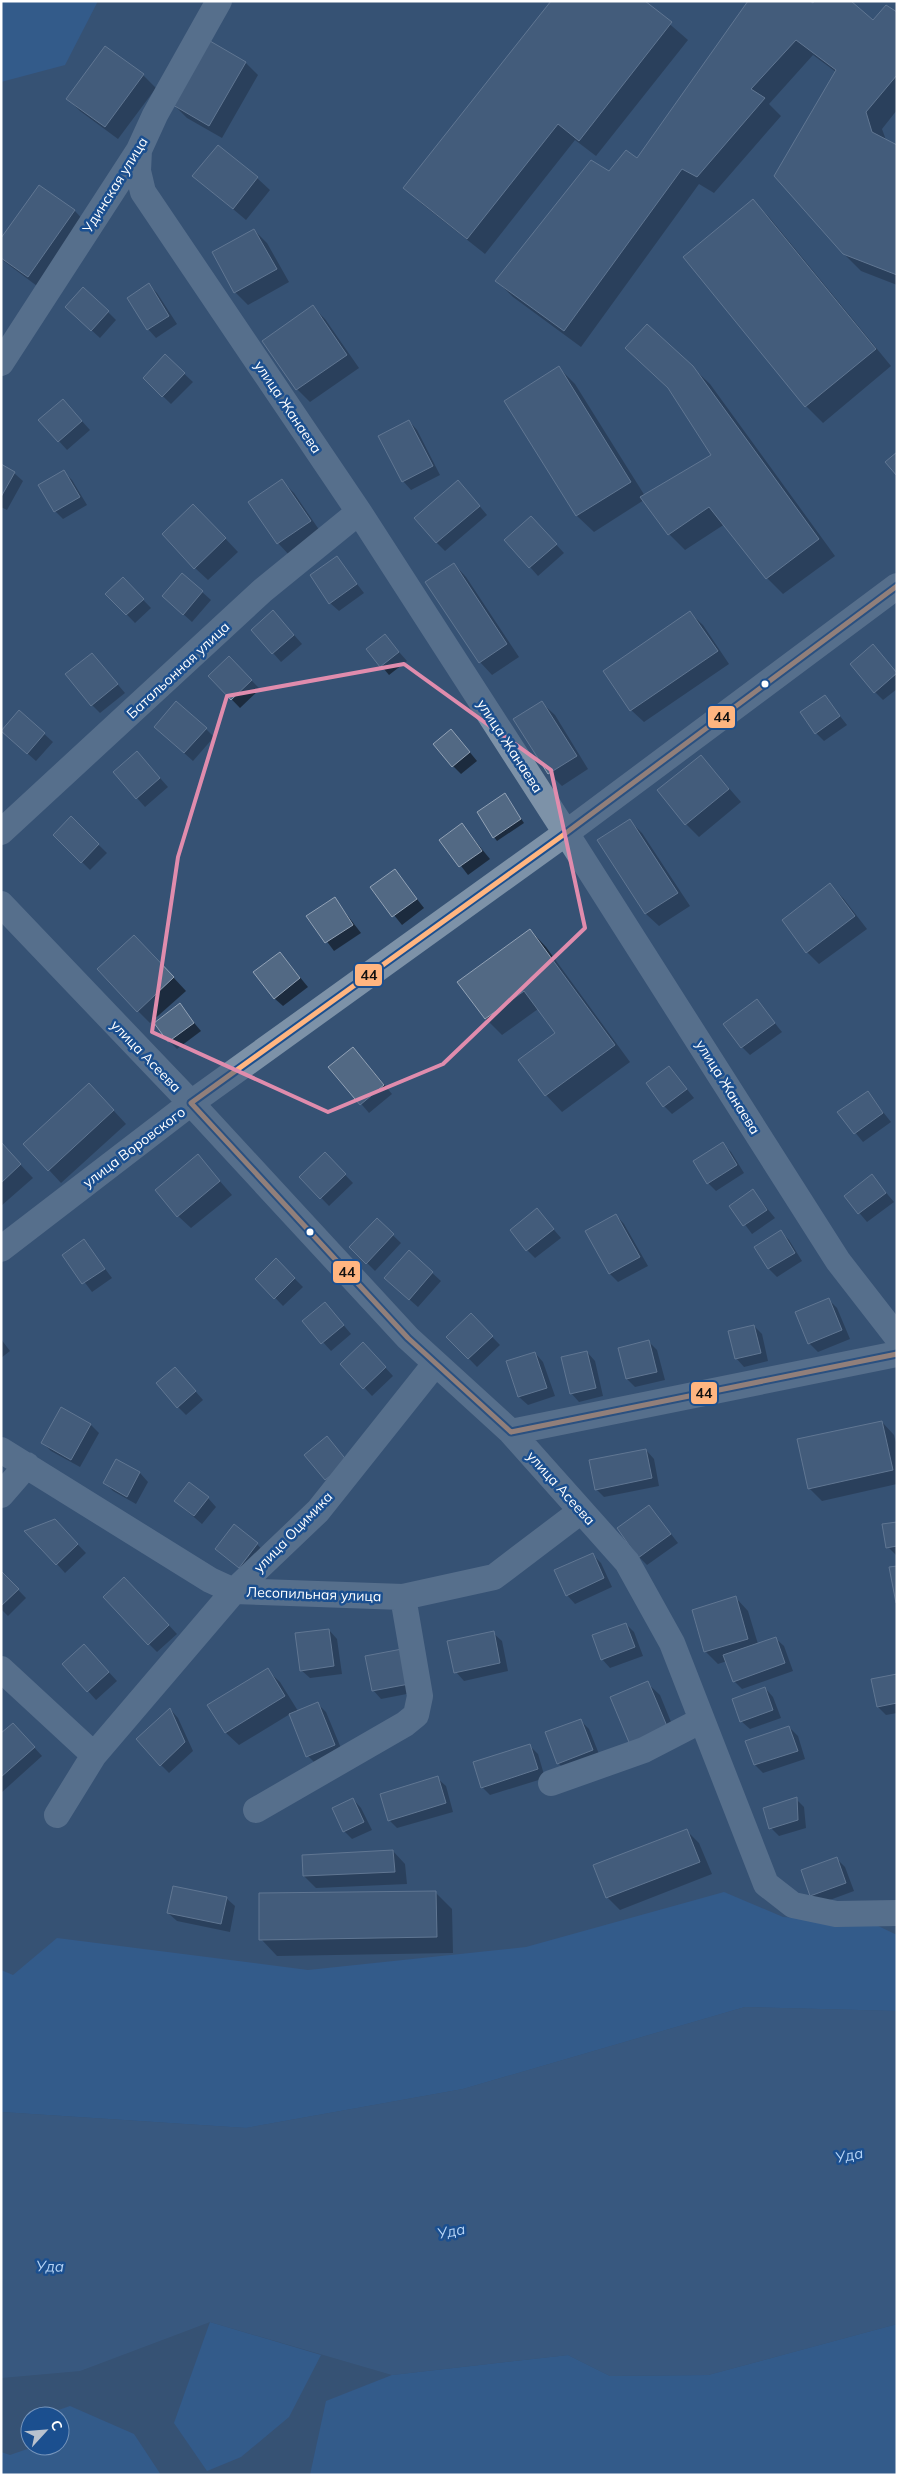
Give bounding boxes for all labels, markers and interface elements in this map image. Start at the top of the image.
street label: Удинская улица [78,134,152,237]
street label: улица Жанаева [250,357,326,457]
street label: Батальонная улица [123,618,233,722]
unlabelled marker [760,679,770,689]
street label: улица Жанаева [473,696,547,796]
line badge: 44 [707,705,736,729]
text: 44 [714,708,731,726]
line badge: 44 [354,963,383,987]
text: 44 [361,966,378,984]
street label: улица Асеева [107,1016,185,1096]
street label: улица Жанаева [692,1036,764,1138]
street label: улица Воровского [79,1103,189,1191]
unlabelled marker [305,1227,315,1237]
line badge: 44 [332,1260,361,1284]
text: 44 [339,1263,356,1281]
line badge: 44 [690,1381,718,1405]
text: 44 [696,1384,713,1402]
street label: улица Асеева [523,1447,599,1529]
street label: улица Оцимика [250,1488,336,1576]
street label: Лесопильная улица [246,1583,382,1605]
water label: Уда [833,2143,865,2167]
water label: Уда [435,2219,467,2243]
water label: Уда [36,2256,64,2276]
north arrow [20,2406,70,2456]
text: С [46,2417,67,2434]

